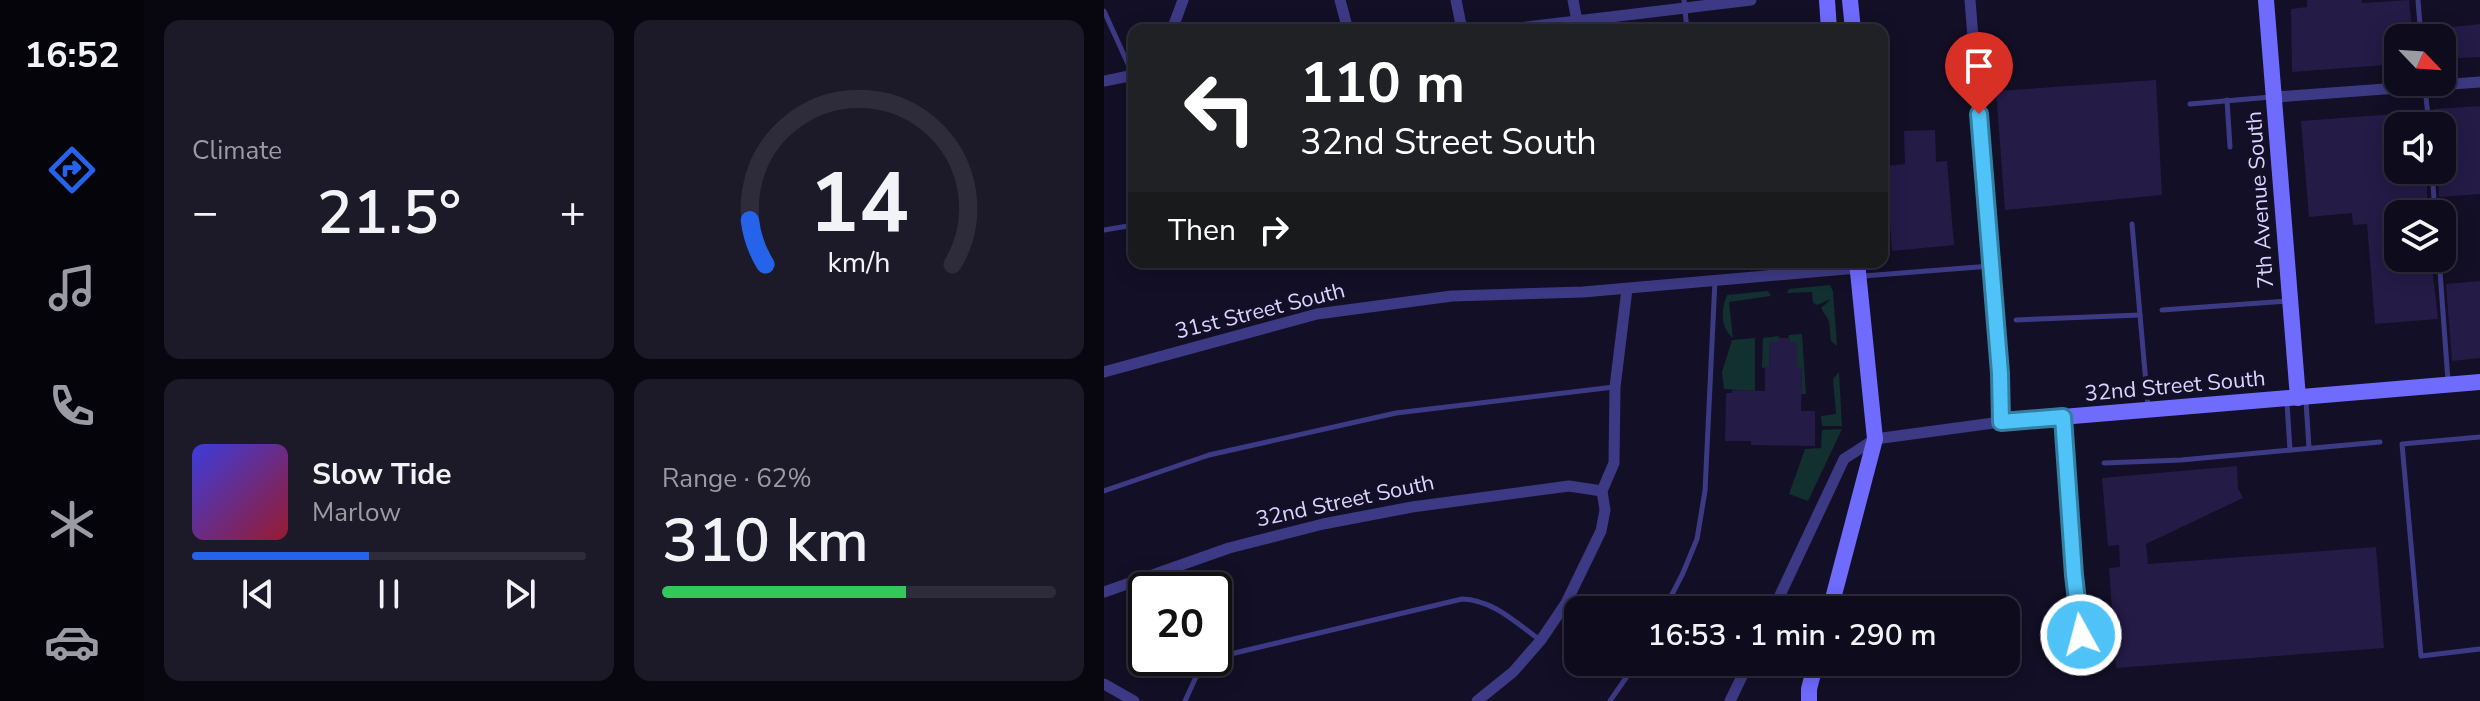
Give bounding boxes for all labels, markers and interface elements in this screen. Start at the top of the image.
north arrow [2384,24,2456,96]
map controls [2384,24,2456,272]
text: 16:52 [24,31,120,80]
pin [1945,32,2013,114]
icon: arrive [1957,44,2001,88]
text: 110 m [1300,45,1465,122]
icon: left [1168,56,1272,160]
street label: 7th Avenue South [2239,110,2281,290]
button: sound [2384,112,2456,184]
text: 32nd Street South [1300,118,1597,167]
text: Climate [192,133,282,168]
icon: directions [44,142,100,198]
text: 14 [809,147,909,260]
text: 21.5° [317,172,461,254]
text: − [192,183,218,243]
text: + [560,183,586,243]
button: layers [2384,200,2456,272]
icon: right [1252,208,1296,252]
text: Then [1168,210,1236,251]
text: km/h [828,243,890,282]
icon: music [44,260,100,316]
street label: 31st Street South [1172,275,1348,347]
street label: 32nd Street South [2083,363,2267,409]
icon: phone [44,378,100,434]
text: Slow Tide [312,454,452,495]
text: Range · 62% [662,461,812,496]
street label: 32nd Street South [1253,467,1437,535]
text: Marlow [312,495,401,530]
icon: climate [44,496,100,552]
text: 310 km [662,500,869,582]
icon: previous [236,572,280,616]
icon: pause [367,572,411,616]
icon: next [498,572,542,616]
speed limit sign: 20 [1128,572,1232,676]
position arrow [2039,593,2123,677]
icon: car [44,614,100,670]
text: 16:53 · 1 min · 290 m [1647,615,1937,656]

